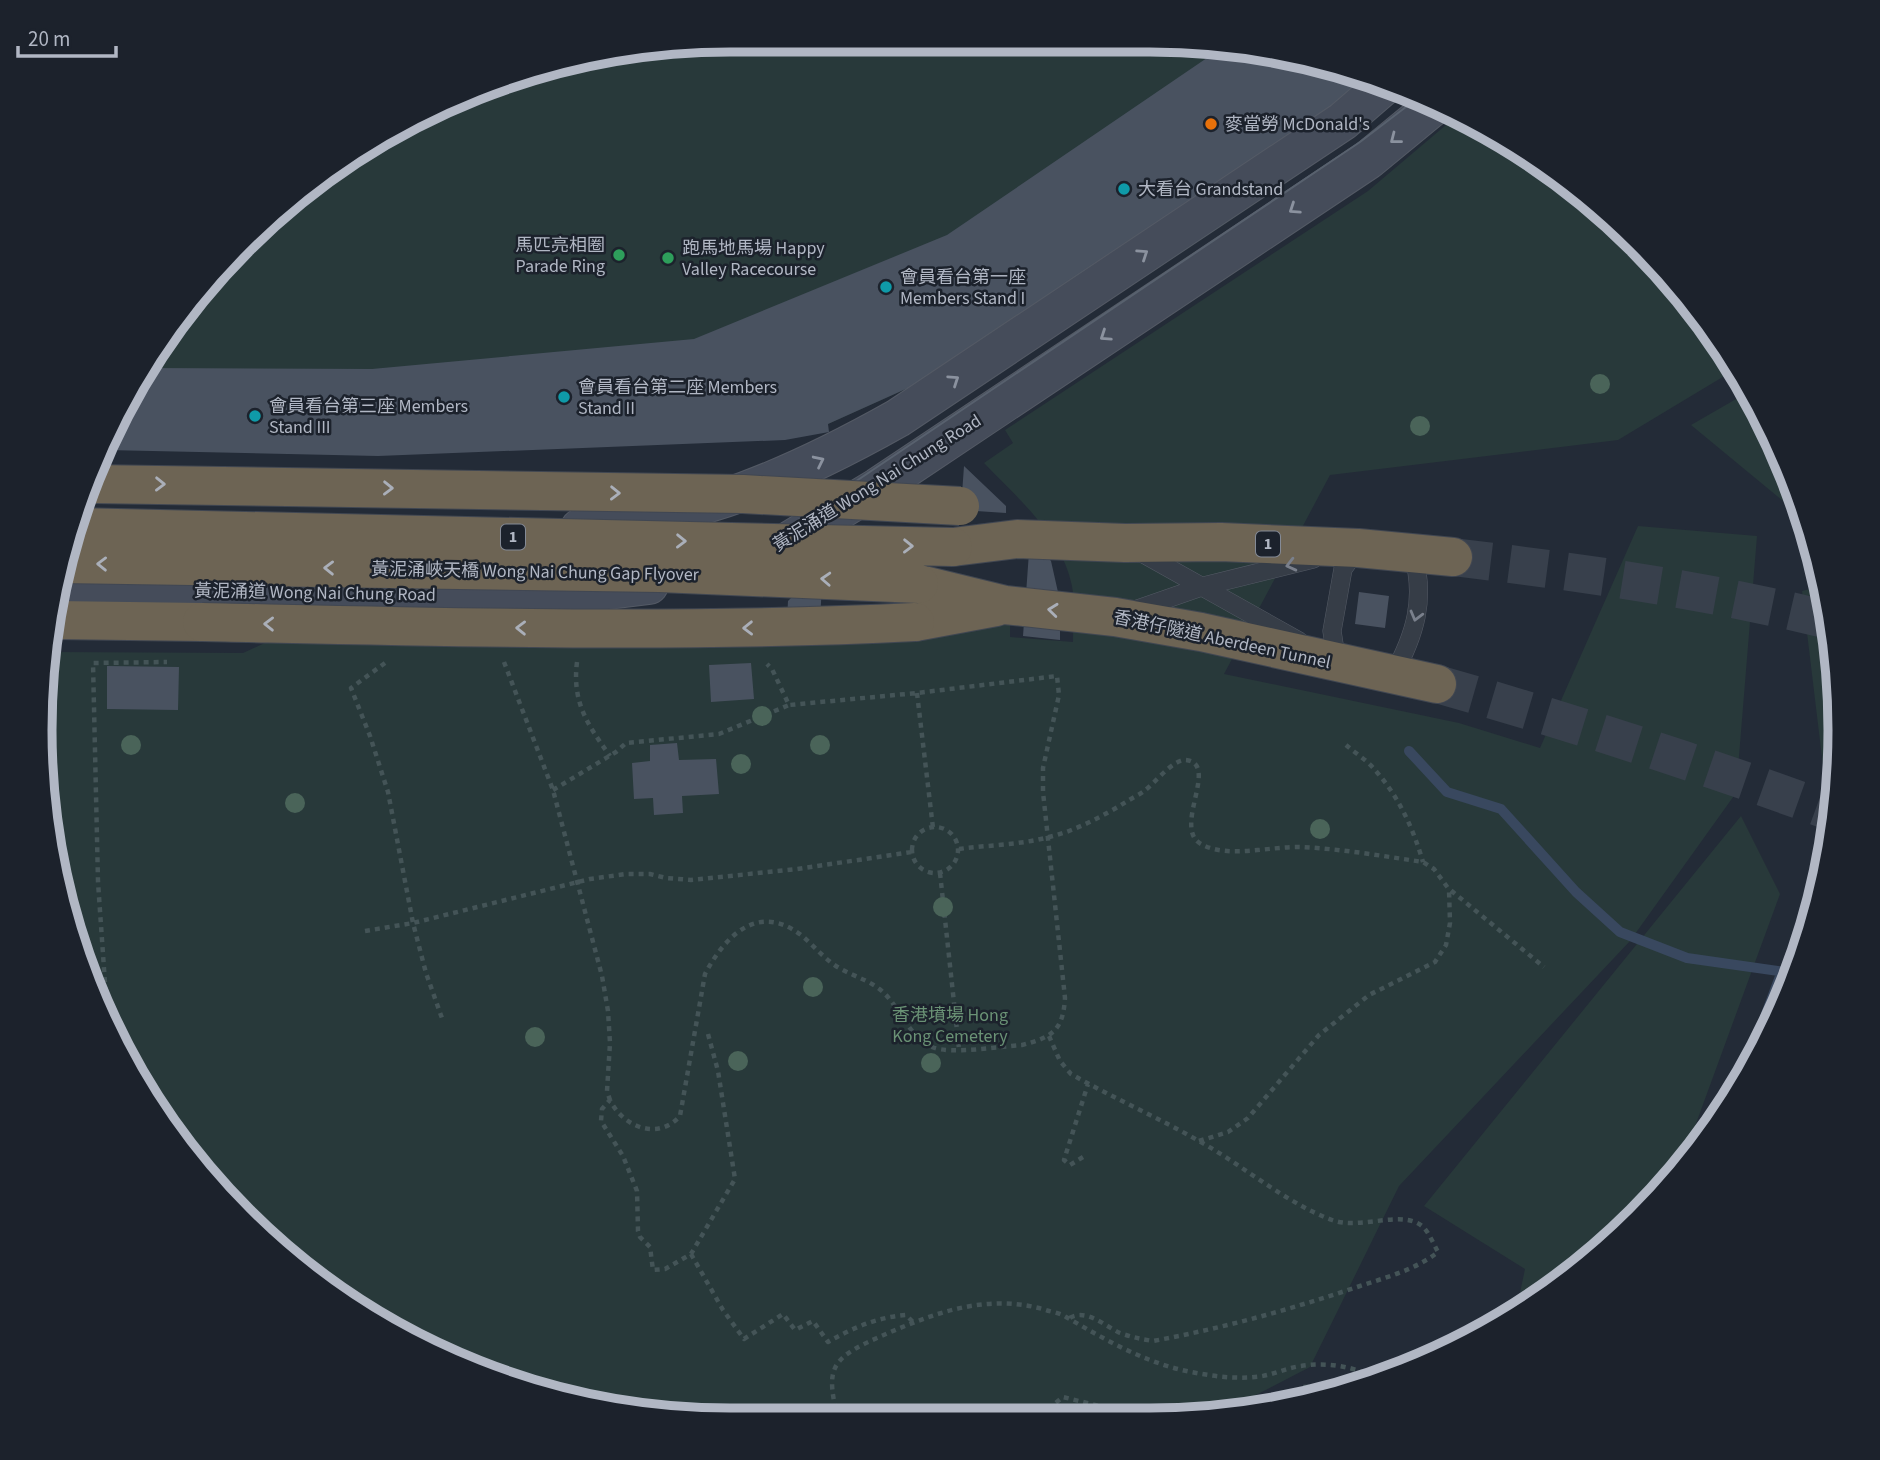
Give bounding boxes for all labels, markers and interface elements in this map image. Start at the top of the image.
scale bar [18,14,116,58]
text: 20 m [28,24,70,54]
place label: 麥當勞 McDonald's [1225,112,1370,137]
marker: 麥當勞 McDonald's [1203,116,1219,132]
one-way arrow [1390,131,1402,144]
place label: 大看台 Grandstand [1138,177,1283,202]
marker: 大看台 Grandstand [1116,181,1132,197]
one-way arrow [1289,201,1302,213]
place label: 馬匹亮相圈 Parade Ring [515,233,605,279]
place label: 跑馬地馬場 Happy Valley Racecourse [682,236,825,282]
marker: 馬匹亮相圈 Parade Ring [611,247,627,263]
one-way arrow [1135,249,1148,262]
marker: 跑馬地馬場 Happy Valley Racecourse [660,250,676,266]
place label: 會員看台第一座 Members Stand I [900,265,1026,311]
marker: 會員看台第一座 Members Stand I [878,279,894,295]
one-way arrow [1100,327,1113,340]
place label: 會員看台第二座 Members Stand II [578,375,777,421]
one-way arrow [946,376,959,389]
marker: 會員看台第二座 Members Stand II [556,389,572,405]
place label: 會員看台第三座 Members Stand III [269,394,468,440]
marker: 會員看台第三座 Members Stand III [247,408,263,424]
street label: 黃泥涌道 Wong Nai Chung Road [768,408,986,558]
one-way arrow [812,455,824,469]
one-way arrow [155,476,166,492]
one-way arrow [382,481,393,496]
one-way arrow [610,485,621,500]
road number: 1 [501,524,525,550]
road number: 1 [1256,531,1280,556]
one-way arrow [676,533,687,549]
one-way arrow [904,538,914,554]
one-way arrow [96,556,106,572]
street label: 黃泥涌峽天橋 Wong Nai Chung Gap Flyover [371,557,700,587]
one-way arrow [1285,557,1297,571]
one-way arrow [323,560,334,576]
one-way arrow [820,572,831,587]
street label: 黃泥涌道 Wong Nai Chung Road [194,578,436,608]
one-way arrow [1047,603,1059,618]
street label: 香港仔隧道 Aberdeen Tunnel [1111,605,1333,675]
one-way arrow [1410,610,1424,622]
one-way arrow [263,616,274,631]
one-way arrow [515,620,526,636]
one-way arrow [743,621,754,636]
park label: 香港墳場 Hong Kong Cemetery [892,1003,1008,1049]

